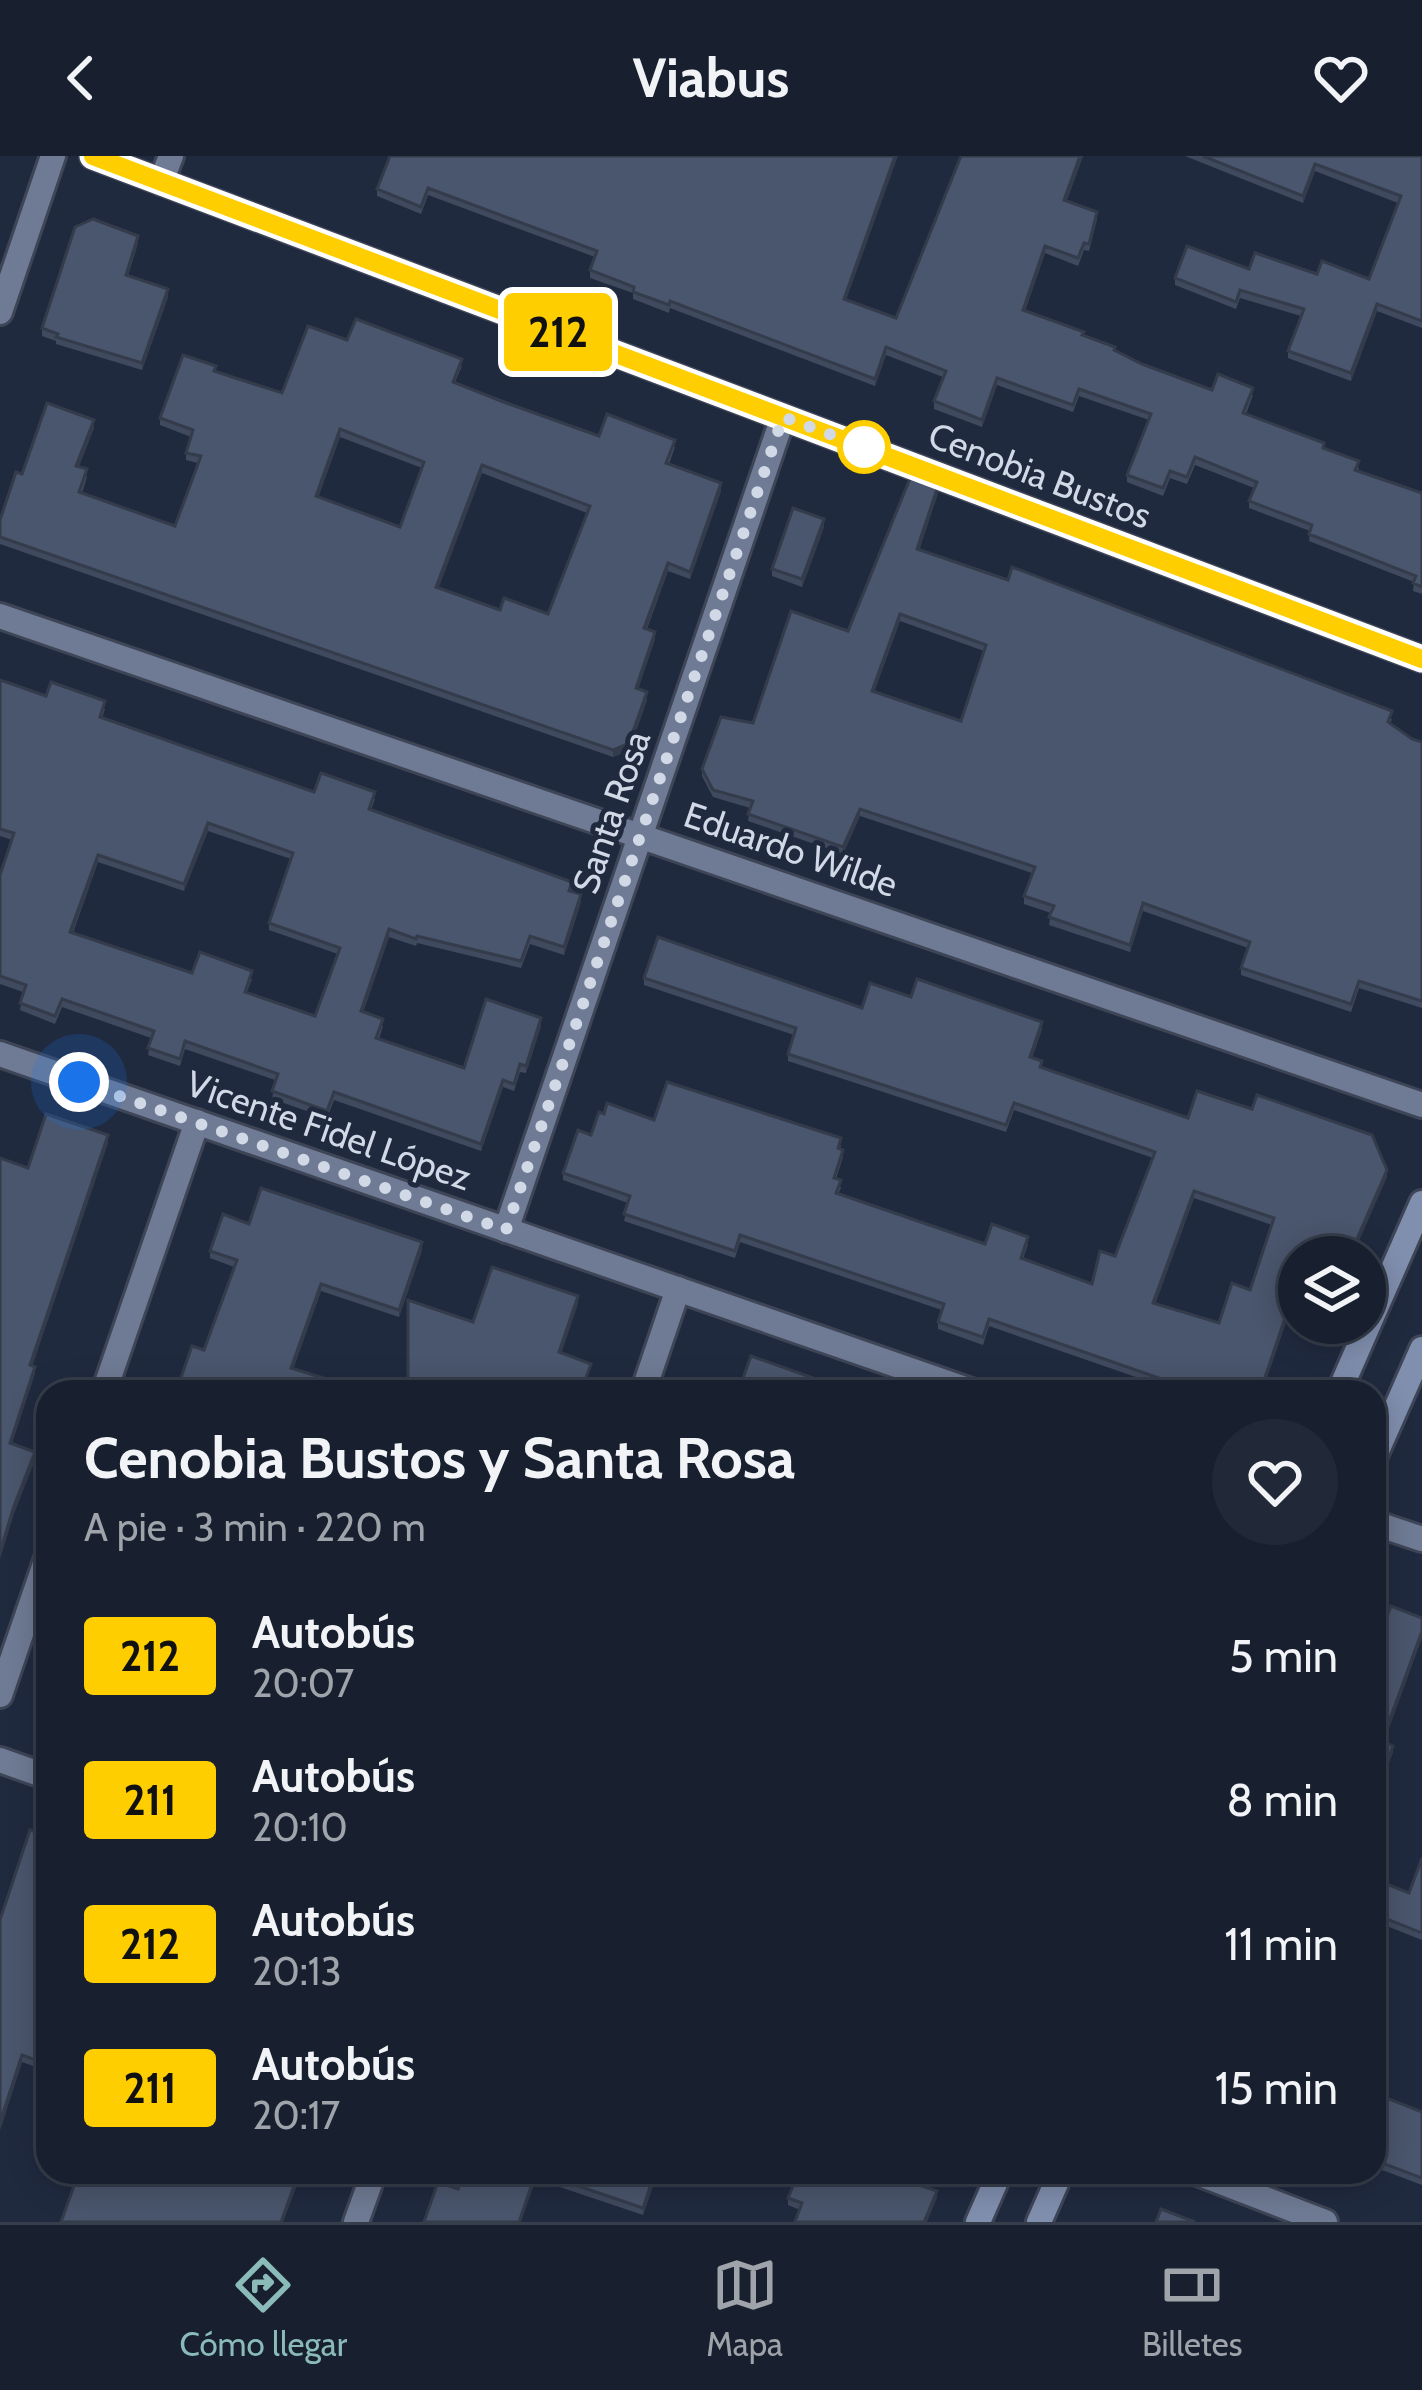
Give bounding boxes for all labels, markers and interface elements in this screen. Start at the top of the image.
icon: back [48,45,114,111]
text: Viabus [633,45,789,111]
icon: heart [1308,45,1374,111]
line badge: 212 [489,293,627,371]
text: 212 [528,306,588,358]
street label: Cenobia Bustos [923,412,1157,538]
unlabelled marker [839,422,889,472]
street label: Santa Rosa [563,725,659,899]
street label: Eduardo Wilde [679,792,903,906]
your location [49,1052,109,1112]
street label: Vicente Fidel López [181,1061,477,1199]
map controls [1278,1236,1386,1344]
button: layers [1278,1236,1386,1344]
button: heart [1212,1419,1338,1545]
text: Cenobia Bustos y Santa Rosa [84,1423,795,1492]
text: A pie · 3 min · 220 m [84,1503,426,1551]
text: Autobús [252,1605,415,1659]
text: 5 min [1229,1629,1338,1683]
text: 212 [120,1630,180,1682]
text: 20:07 [252,1659,354,1707]
text: Autobús [252,1749,415,1803]
text: 8 min [1226,1773,1338,1827]
text: 211 [123,1774,177,1826]
text: 20:10 [252,1803,348,1851]
text: Autobús [252,1893,415,1947]
text: 11 min [1224,1917,1338,1971]
text: 212 [120,1918,180,1970]
text: 20:13 [252,1947,342,1995]
text: Autobús [252,2037,415,2091]
text: 15 min [1215,2061,1338,2115]
text: 211 [123,2062,177,2114]
text: 20:17 [252,2091,340,2139]
tab: Cómo llegar [180,2252,347,2364]
tab: Mapa [706,2252,783,2364]
tab: Billetes [1142,2252,1242,2364]

